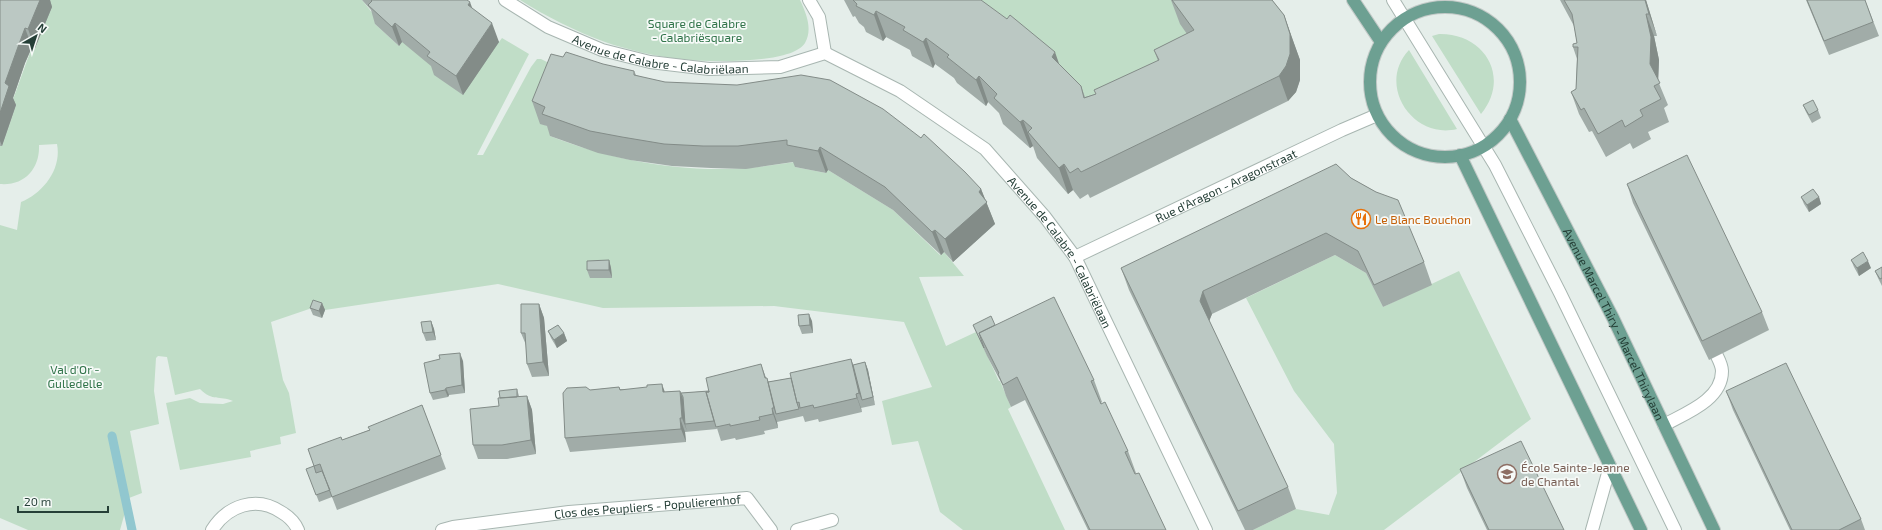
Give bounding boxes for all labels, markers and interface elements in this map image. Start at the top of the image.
north arrow [16,16,56,56]
park label: Square de Calabre - Calabriësquare [648,16,746,44]
text: N [35,20,50,35]
street label: Avenue de Calabre - Calabriëlaan [570,31,749,76]
street label: Rue d'Aragon - Aragonstraat [1153,146,1299,225]
street label: Avenue de Calabre - Calabriëlaan [1005,173,1115,330]
restaurant icon: Le Blanc Bouchon [1350,208,1372,230]
place label: Le Blanc Bouchon [1375,212,1471,226]
street label: Avenue Marcel Thiry - Marcel Thirylaan [1561,226,1668,422]
park label: Val d'Or - Gulledelle [48,362,102,390]
place label: École Sainte-Jeanne de Chantal [1521,460,1630,488]
school or university icon: École Sainte-Jeanne de Chantal [1496,463,1518,485]
scale bar [18,488,108,514]
street label: Clos des Peupliers - Populierenhof [553,491,742,521]
text: 20 m [24,494,51,508]

